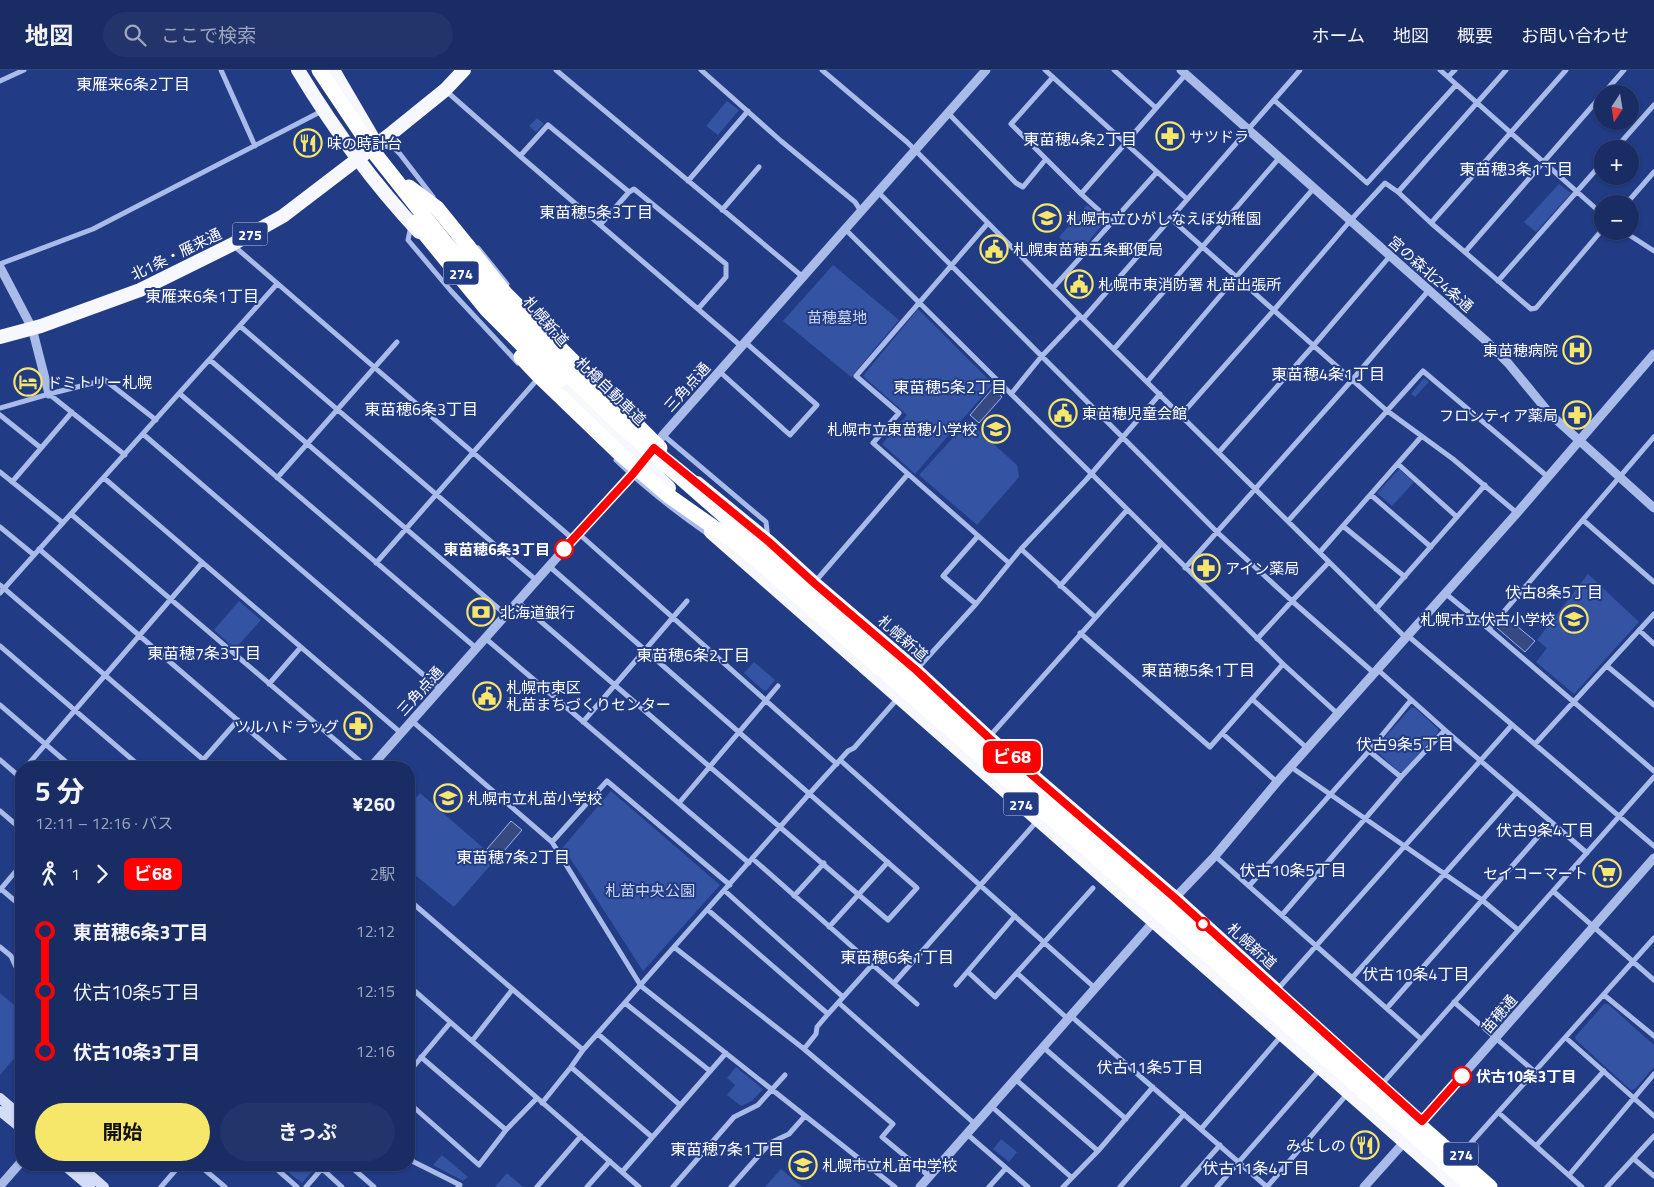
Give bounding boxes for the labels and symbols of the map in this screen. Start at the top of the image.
district label: 東雁来6条2丁目 [76,72,190,96]
north arrow [1594,85,1639,130]
pharmacy icon: サツドラ [1155,121,1185,151]
place label: サツドラ [1189,125,1249,148]
district label: 東苗穂4条2丁目 [1023,127,1137,151]
restaurant icon: 味の時計台 [293,128,323,158]
place label: 味の時計台 [327,132,402,155]
district label: 東苗穂3条1丁目 [1459,157,1573,181]
district label: 東苗穂5条3丁目 [539,200,653,224]
school or university icon: 札幌市立ひがしなえぼ幼稚園 [1032,203,1062,233]
place label: 札幌市立ひがしなえぼ幼稚園 [1066,207,1261,230]
street label: 北1条・雁来通 [127,222,225,286]
road number: 275 [232,222,268,245]
street label: 宮の森北24条通 [1383,230,1479,318]
public building icon: 札幌東苗穂五条郵便局 [979,234,1009,264]
place label: 札幌東苗穂五条郵便局 [1013,238,1163,261]
road number: 274 [444,262,478,284]
public building icon: 札幌市東消防署 札苗出張所 [1064,269,1094,299]
place label: 札幌市東消防署 札苗出張所 [1098,273,1281,296]
district label: 東雁来6条1丁目 [145,284,259,308]
street label: 札幌新道 [518,291,574,351]
park label: 苗穂墓地 [807,306,867,329]
hospital icon: 東苗穂病院 [1562,335,1592,365]
place label: 東苗穂病院 [1483,339,1558,362]
street label: 札樽自動車道 [571,351,651,431]
street label: 三角点通 [658,357,716,417]
district label: 東苗穂4条1丁目 [1271,362,1385,386]
hotel icon: ドミトリー札幌 [13,367,43,397]
place label: ドミトリー札幌 [47,371,152,394]
district label: 東苗穂5条2丁目 [893,375,1007,399]
district label: 東苗穂6条3丁目 [364,397,478,421]
public building icon: 東苗穂児童会館 [1048,398,1078,428]
pharmacy icon: フロンティア薬局 [1562,400,1592,430]
place label: 東苗穂児童会館 [1082,402,1187,425]
place label: フロンティア薬局 [1439,404,1558,427]
school or university icon: 札幌市立東苗穂小学校 [981,414,1011,444]
place label: 札幌市立東苗穂小学校 [827,418,977,441]
place label: 東苗穂6条3丁目 [443,538,550,561]
marker: 東苗穂6条3丁目 [554,539,574,559]
pharmacy icon: アイン薬局 [1191,553,1221,583]
place label: アイン薬局 [1225,557,1299,580]
district label: 伏古8条5丁目 [1505,580,1603,604]
bank icon: 北海道銀行 [466,597,496,627]
place label: 北海道銀行 [500,601,575,624]
school or university icon: 札幌市立伏古小学校 [1559,604,1589,634]
place label: 札幌市立伏古小学校 [1420,608,1555,631]
street label: 札幌新道 [873,610,933,666]
district label: 東苗穂7条3丁目 [147,641,261,665]
district label: 東苗穂6条2丁目 [636,643,750,667]
district label: 東苗穂5条1丁目 [1141,658,1255,682]
street label: 三角点通 [391,661,449,721]
place label: 札幌市東区 札苗まちづくりセンター [506,676,671,716]
public building icon: 札幌市東区 札苗まちづくりセンター [472,681,502,711]
pharmacy icon: ツルハドラッグ [343,711,373,741]
place label: ツルハドラッグ [234,715,339,738]
district label: 伏古9条5丁目 [1356,732,1454,756]
line badge: ビ68 [983,741,1041,773]
school or university icon: 札幌市立札苗小学校 [433,783,463,813]
place label: 札幌市立札苗小学校 [467,787,602,810]
road number: 274 [1004,792,1038,816]
district label: 伏古9条4丁目 [1496,818,1594,842]
district label: 東苗穂7条2丁目 [456,845,570,869]
district label: 伏古10条5丁目 [1240,858,1346,882]
supermarket icon: セイコーマート [1592,858,1622,888]
place label: セイコーマート [1483,862,1588,885]
park label: 札苗中央公園 [605,879,695,902]
unlabelled marker [1196,917,1210,931]
street label: 札幌新道 [1222,917,1282,975]
district label: 東苗穂6条1丁目 [840,945,954,969]
district label: 伏古10条4丁目 [1363,962,1469,986]
street label: 苗穂通 [1476,989,1522,1039]
district label: 伏古11条5丁目 [1097,1055,1203,1079]
place label: 伏古10条3丁目 [1476,1065,1576,1088]
marker: 伏古10条3丁目 [1452,1066,1472,1086]
restaurant icon: みよしの [1350,1130,1380,1160]
place label: みよしの [1286,1134,1346,1157]
district label: 東苗穂7条1丁目 [670,1137,784,1161]
road number: 274 [1444,1142,1478,1166]
school or university icon: 札幌市立札苗中学校 [788,1150,818,1180]
place label: 札幌市立札苗中学校 [822,1154,957,1177]
district label: 伏古11条4丁目 [1203,1156,1309,1180]

